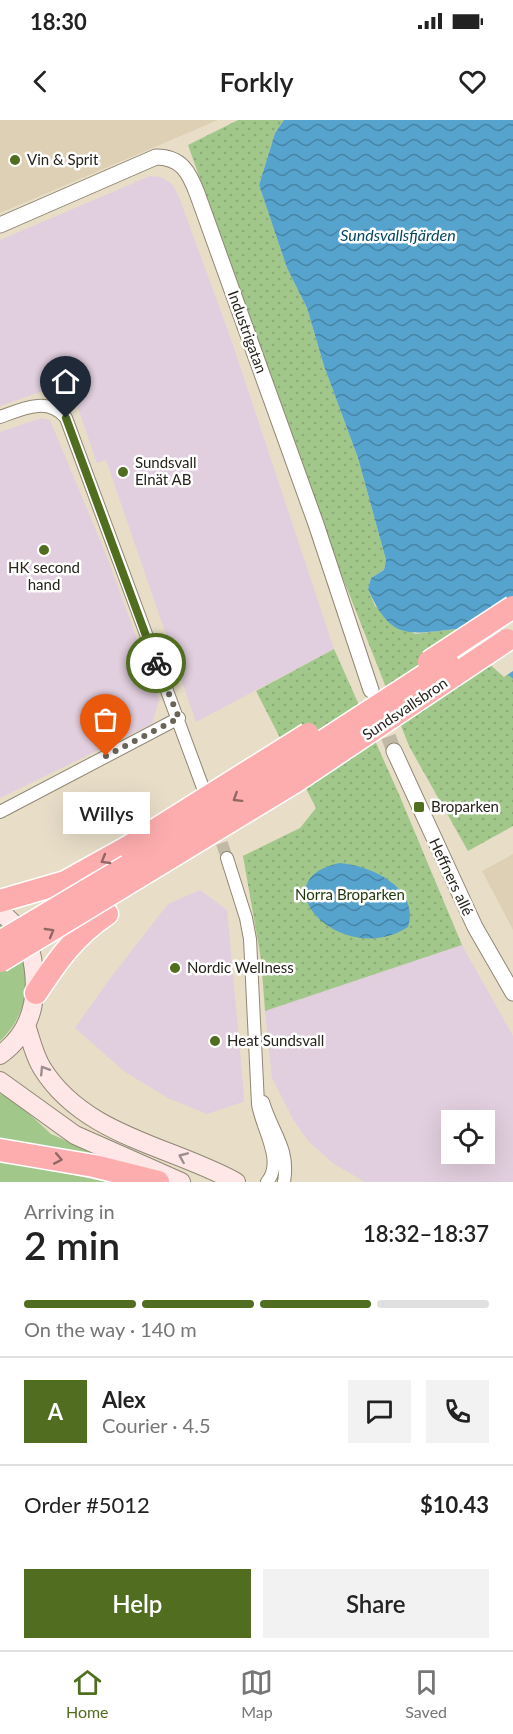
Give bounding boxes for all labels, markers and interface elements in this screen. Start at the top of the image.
text: 18:30 [30,8,87,35]
icon: back [24,65,57,98]
text: Forkly [219,65,294,98]
icon: heart [456,65,489,98]
place label: Vin & Sprit [27,150,99,168]
marker: Vin & Sprit [8,153,22,167]
water label: Sundsvallsfjärden [340,225,456,244]
street label: Industrigatan [225,288,271,375]
pin [40,356,91,418]
icon: home [49,365,82,398]
place label: Sundsvall Elnät AB [135,453,197,488]
marker: Sundsvall Elnät AB [116,465,130,479]
marker: HK second hand [37,543,51,557]
place label: HK second hand [8,558,80,593]
courier [126,633,186,693]
icon: bike [140,647,173,680]
street label: Sundsvallsbron [359,673,450,743]
pin [80,694,131,756]
icon: bag [89,703,122,736]
one-way arrow [233,791,244,802]
callout: Willys [63,792,150,834]
place label: Broparken [431,797,499,815]
marker: Broparken [412,800,426,814]
text: Willys [79,801,134,825]
street label: Heffners allé [426,835,478,918]
one-way arrow [101,853,111,865]
park label: Norra Broparken [295,885,405,903]
one-way arrow [44,927,54,939]
place label: Nordic Wellness [187,958,294,976]
marker: Nordic Wellness [168,961,182,975]
place label: Heat Sundsvall [227,1031,324,1049]
marker: Heat Sundsvall [208,1034,222,1048]
one-way arrow [40,1066,51,1077]
map controls [441,1110,495,1164]
button: locate [441,1110,495,1164]
one-way arrow [53,1152,63,1165]
one-way arrow [179,1152,190,1164]
text: Arriving in [24,1199,115,1223]
text: 18:32–18:37 [363,1220,489,1247]
text: 2 min [24,1222,120,1268]
text: On the way · 140 m [24,1317,197,1341]
button: chat [348,1380,411,1443]
button: phone [426,1380,489,1443]
text: Alex [102,1386,146,1413]
text: A [48,1398,63,1425]
text: Courier · 4.5 [102,1413,211,1437]
text: Order #5012 [24,1491,150,1518]
text: $10.43 [420,1491,489,1518]
button: Help [24,1569,251,1638]
button: Share [263,1569,489,1638]
tab: Home [66,1666,109,1721]
tab: Map [240,1666,273,1721]
tab: Saved [405,1666,447,1721]

